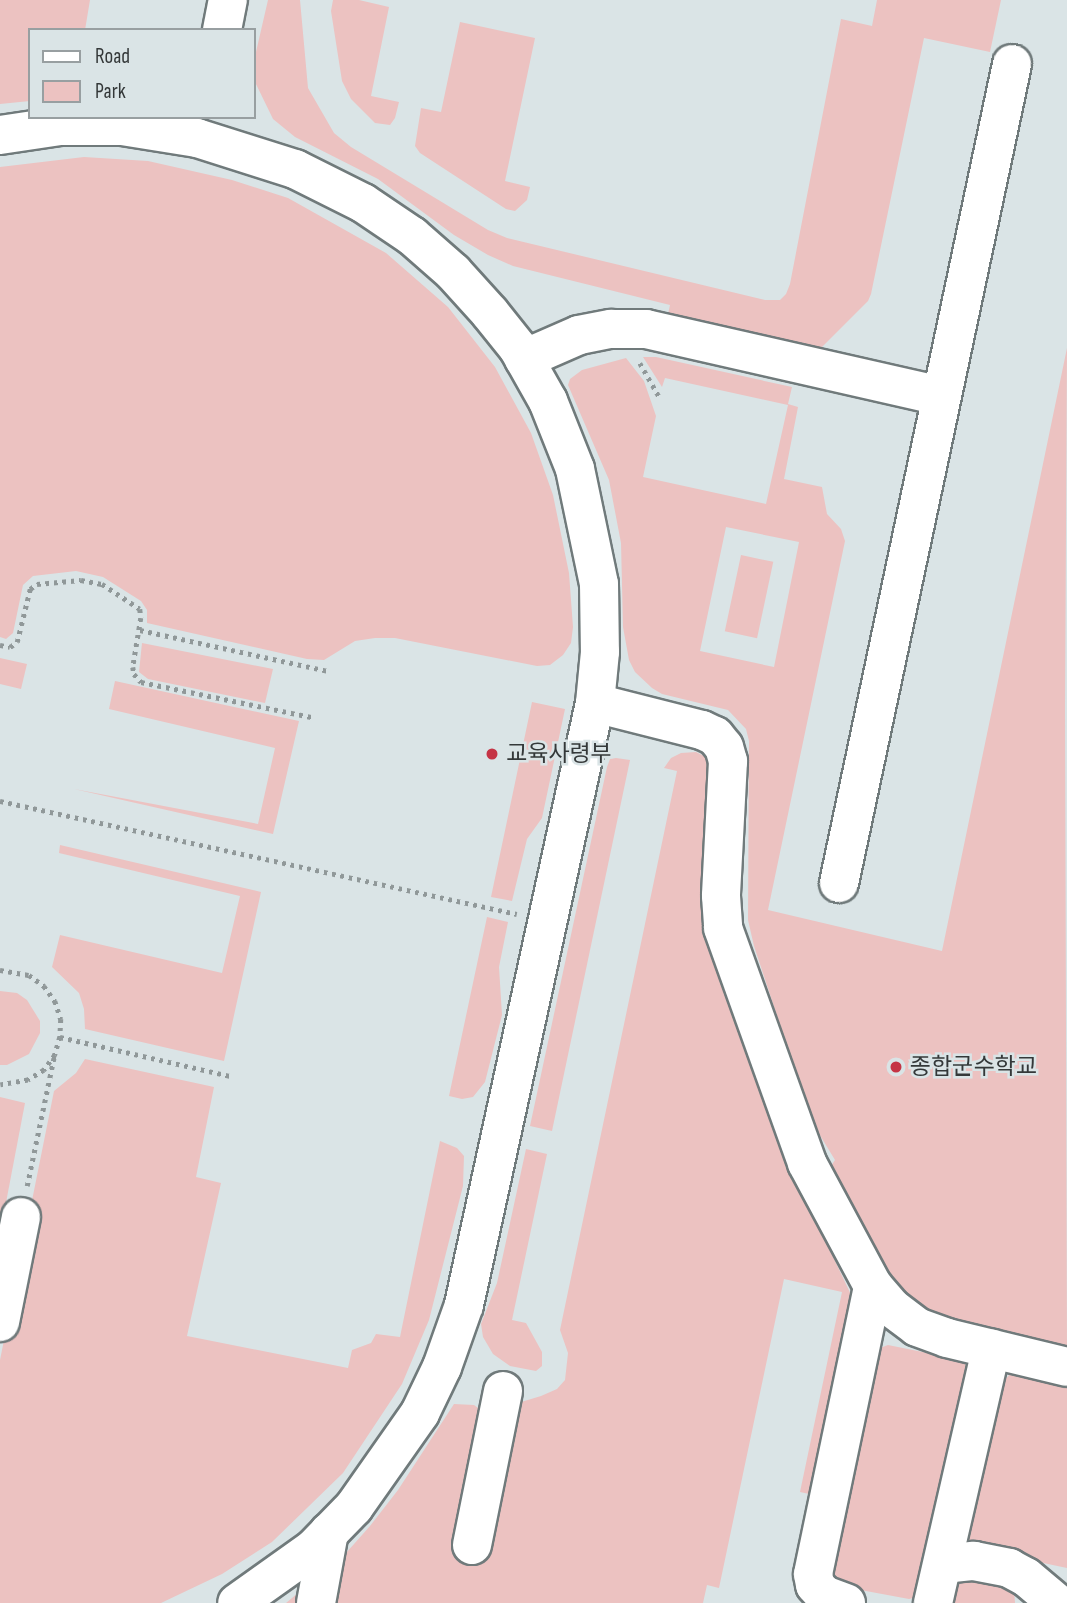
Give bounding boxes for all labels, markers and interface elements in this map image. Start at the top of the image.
legend [28,28,256,119]
text: Road [95,44,130,69]
text: Park [95,79,126,104]
place label: 교육사령부 [506,740,612,768]
marker: 교육사령부 [484,746,500,762]
place label: 종합군수학교 [910,1053,1037,1081]
marker: 종합군수학교 [888,1059,904,1075]

